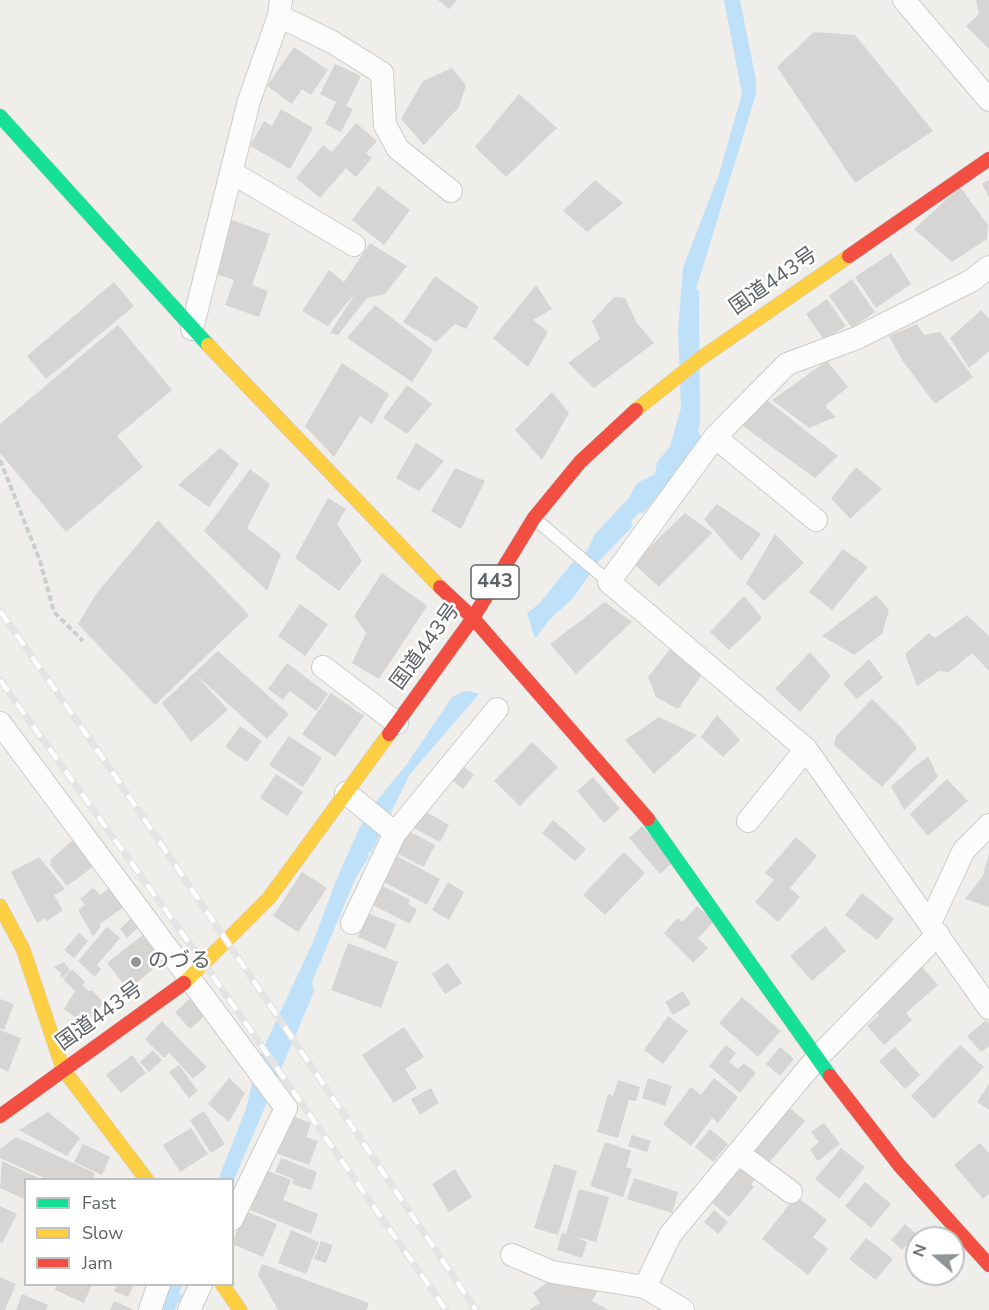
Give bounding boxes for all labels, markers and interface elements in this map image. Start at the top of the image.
street label: 国道443号 [725,243,823,321]
road number: 443 [471,565,519,599]
street label: 国道443号 [386,599,466,695]
place label: のづる [148,949,211,975]
marker: のづる [129,955,143,969]
street label: 国道443号 [52,977,148,1057]
legend [24,1178,234,1286]
text: Fast [82,1191,116,1215]
text: Slow [82,1221,123,1245]
north arrow [905,1226,965,1286]
text: N [908,1241,932,1260]
text: Jam [82,1251,113,1275]

